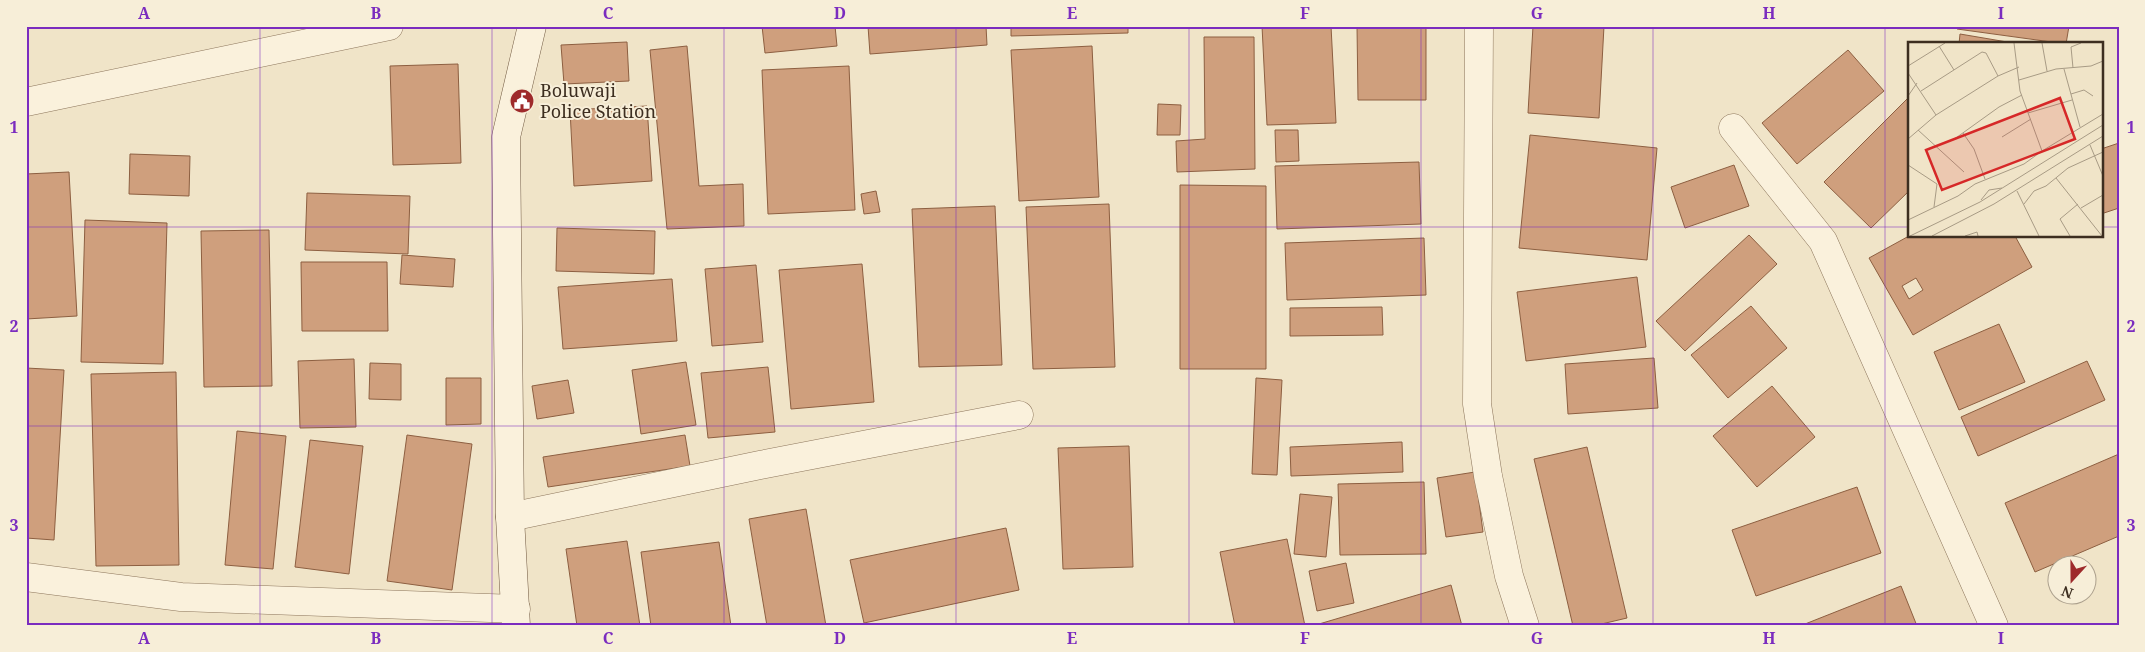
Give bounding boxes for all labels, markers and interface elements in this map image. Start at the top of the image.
text: A [138,2,151,24]
text: B [371,2,382,24]
text: C [603,2,614,24]
text: D [834,2,846,24]
text: E [1067,2,1077,24]
text: F [1300,2,1310,24]
text: G [1531,2,1543,24]
text: H [1762,2,1776,24]
text: I [1998,2,2004,24]
inset map [1908,42,2102,238]
place label: Boluwaji Police Station [540,78,657,123]
public building icon: Boluwaji Police Station [509,88,535,114]
text: 1 [9,116,19,138]
text: 1 [2126,116,2136,138]
text: 2 [9,315,19,337]
text: 2 [2126,315,2136,337]
text: 3 [9,514,19,536]
text: 3 [2126,514,2136,536]
north arrow [2048,554,2098,604]
text: N [2059,582,2076,603]
text: A [138,627,151,649]
text: B [371,627,382,649]
text: C [603,627,614,649]
text: D [834,627,846,649]
text: E [1067,627,1077,649]
text: F [1300,627,1310,649]
text: G [1531,627,1543,649]
text: H [1762,627,1776,649]
text: I [1998,627,2004,649]

